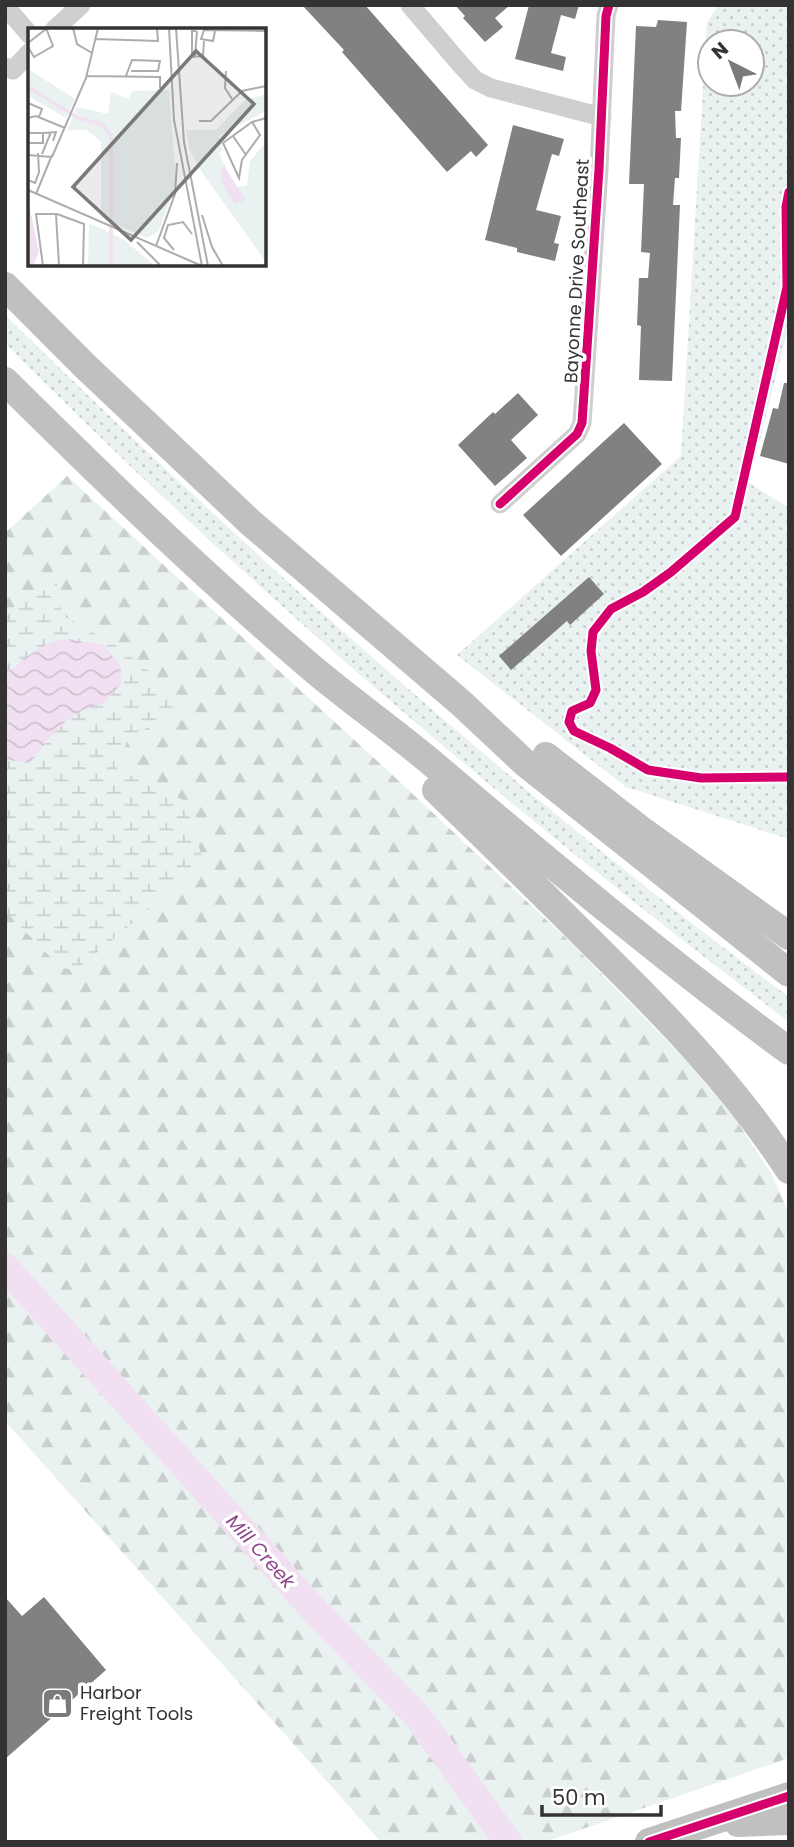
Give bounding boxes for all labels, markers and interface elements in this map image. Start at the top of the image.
inset map [28,28,266,266]
north arrow [696,28,766,98]
text: N [706,36,734,66]
street label: Bayonne Drive Southeast [558,158,595,384]
water label: Mill Creek [220,1508,302,1595]
place label: Harbor Freight Tools [80,1680,193,1726]
shop icon: Harbor Freight Tools [40,1686,74,1720]
scale bar [542,1773,661,1817]
text: 50 m [552,1783,606,1812]

